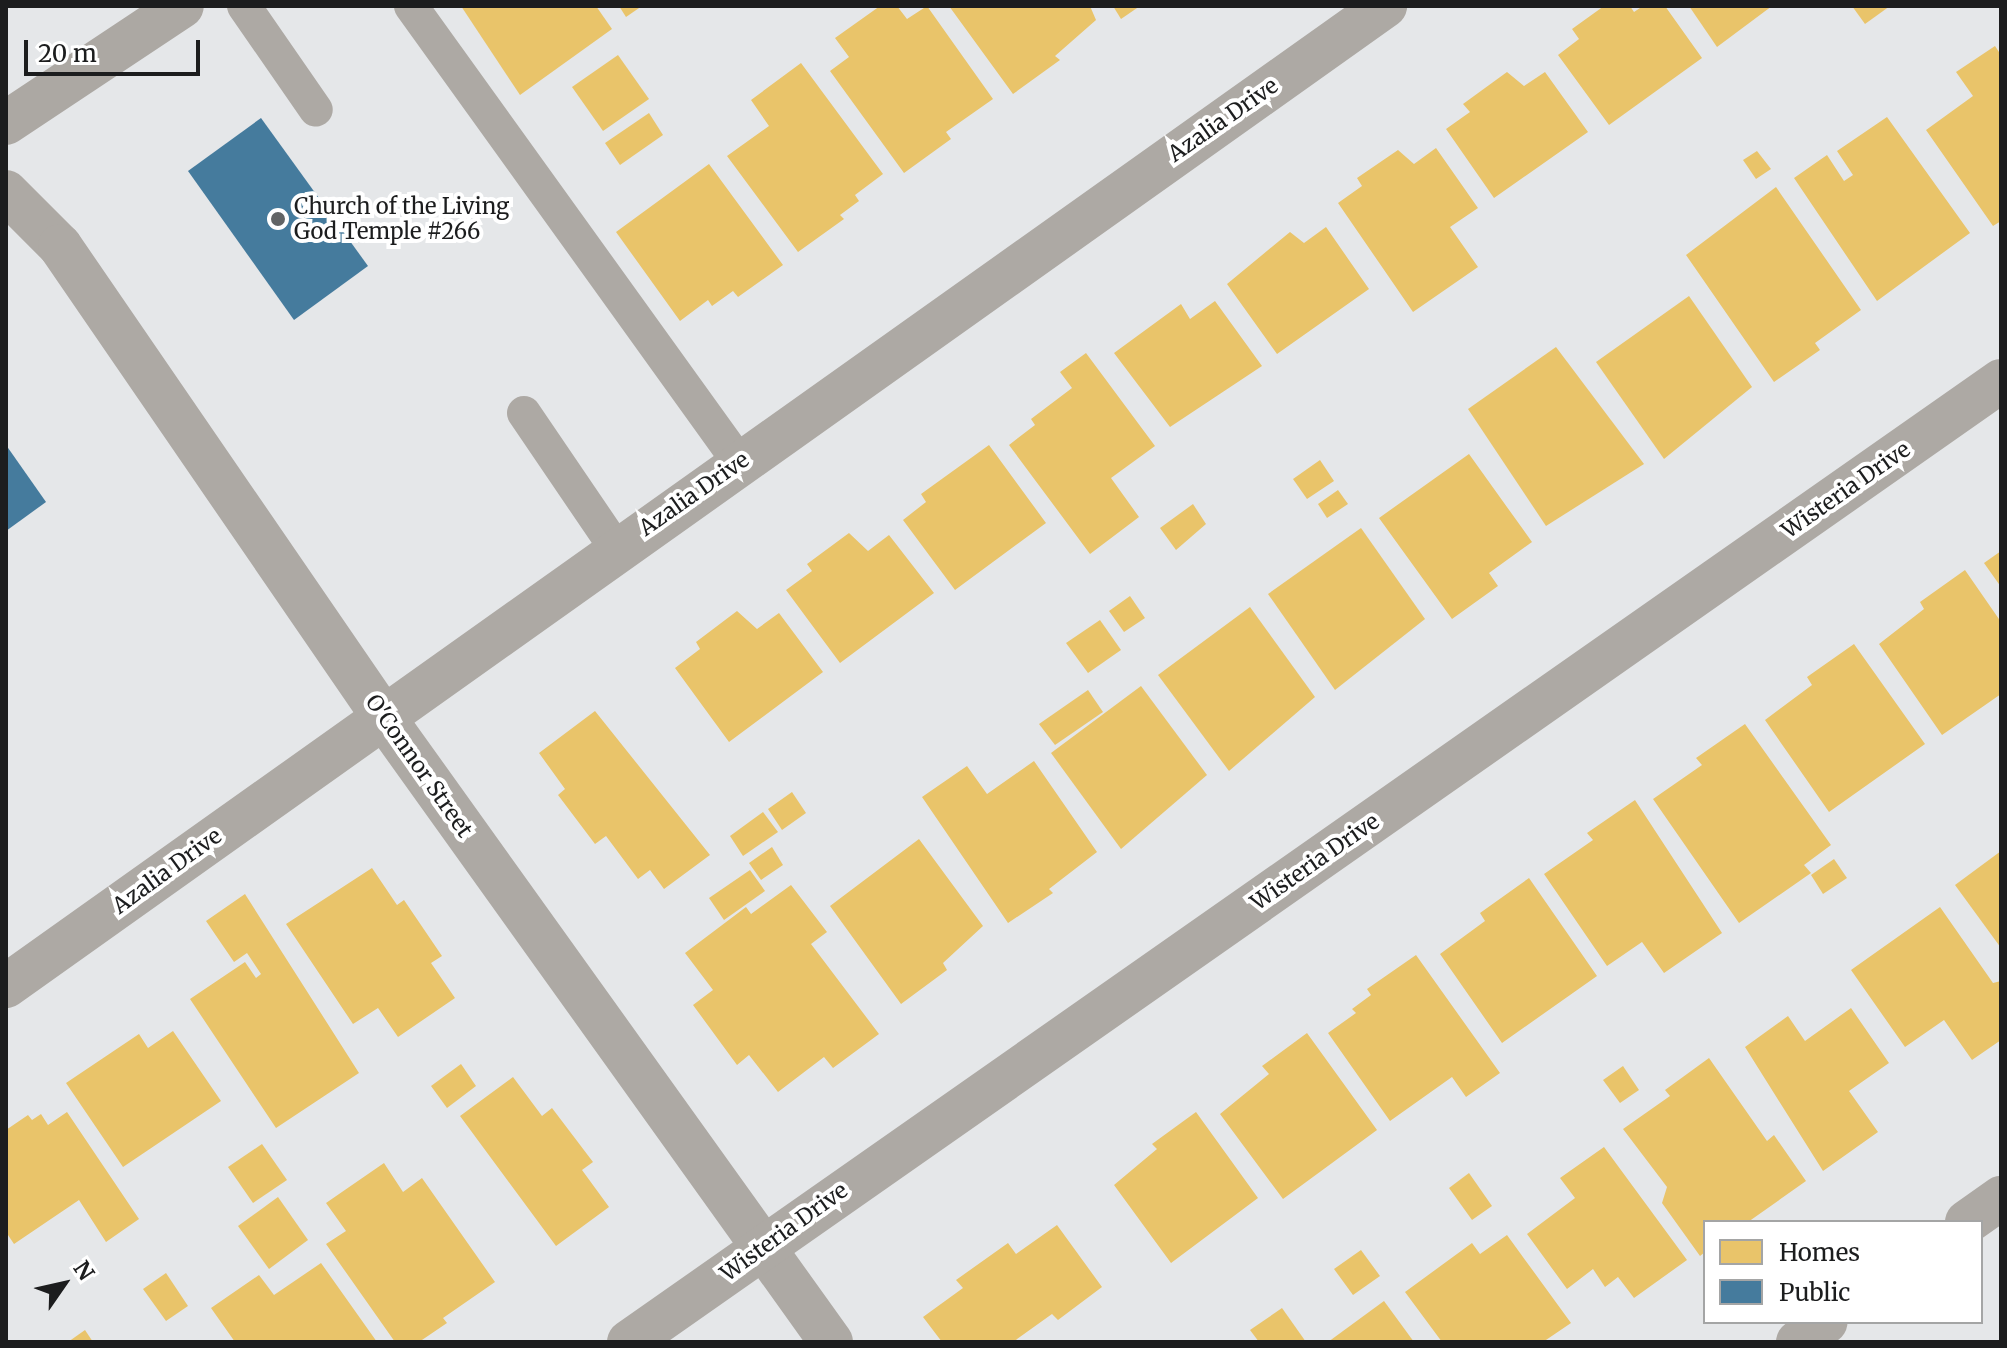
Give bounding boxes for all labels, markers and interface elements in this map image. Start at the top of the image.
scale bar [28,24,204,74]
text: 20 m [38,38,97,69]
street label: Azalia Drive [1163,72,1283,168]
place label: Church of the Living God Temple #266 [294,193,509,244]
marker: Church of the Living God Temple #266 [269,210,287,228]
street label: Wisteria Drive [1777,436,1915,544]
street label: Azalia Drive [634,446,754,542]
street label: O'Connor Street [360,690,478,842]
street label: Wisteria Drive [1246,808,1384,916]
street label: Azalia Drive [107,823,227,919]
street label: Wisteria Drive [715,1177,853,1287]
legend [1703,1220,1983,1324]
text: Homes [1779,1237,1860,1268]
north arrow [24,1244,104,1324]
text: N [67,1256,100,1286]
text: Public [1779,1277,1850,1308]

